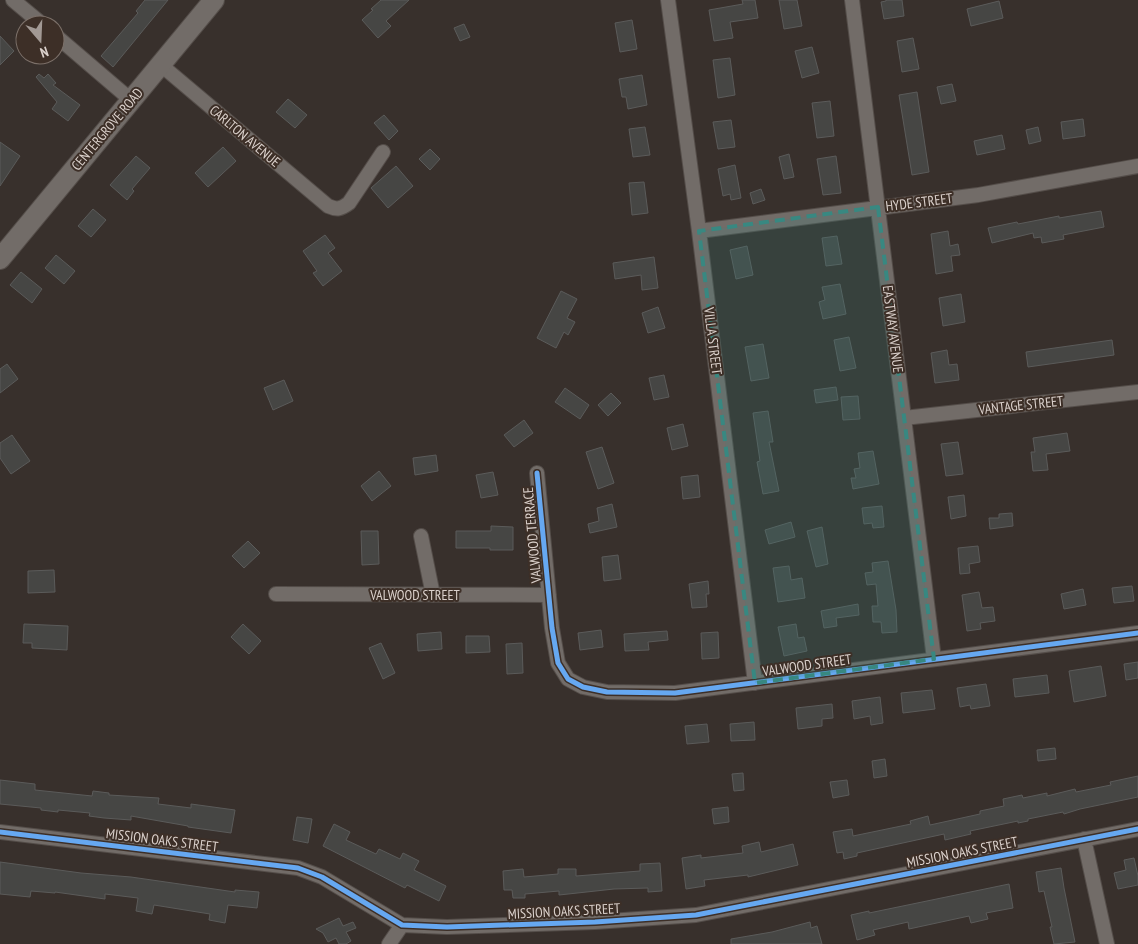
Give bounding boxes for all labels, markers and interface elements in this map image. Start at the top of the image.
north arrow [15,15,65,65]
text: N [38,43,51,62]
street label: CENTERGROVE ROAD [67,84,147,174]
street label: CARLTON AVENUE [206,101,284,171]
street label: HYDE STREET [884,189,954,215]
street label: EASTWAY AVENUE [879,284,907,374]
street label: VILLA STREET [700,305,726,376]
street label: VANTAGE STREET [977,392,1065,418]
street label: VALWOOD TERRACE [519,486,545,585]
street label: VALWOOD STREET [369,586,461,604]
street label: VALWOOD STREET [760,650,853,680]
street label: MISSION OAKS STREET [105,824,220,856]
street label: MISSION OAKS STREET [905,832,1020,872]
street label: MISSION OAKS STREET [507,899,621,923]

